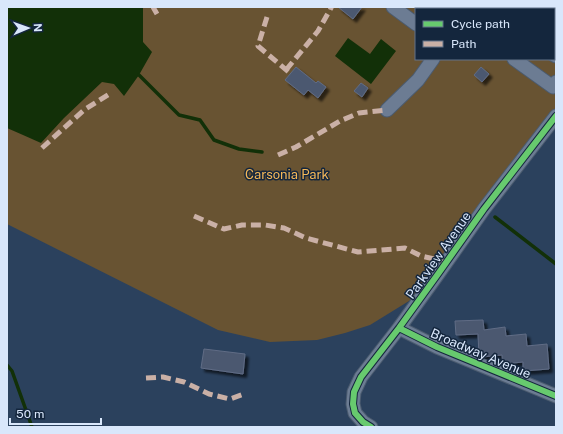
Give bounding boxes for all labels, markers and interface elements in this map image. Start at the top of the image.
north arrow [8,8,48,48]
legend [415,8,555,60]
text: Cycle path [451,17,510,31]
text: N [32,23,44,32]
text: Path [451,37,477,51]
park label: Carsonia Park [245,167,329,182]
street label: Parkview Avenue [403,209,474,302]
street label: Broadway Avenue [428,326,533,381]
scale bar [10,400,101,426]
text: 50 m [16,407,44,421]

